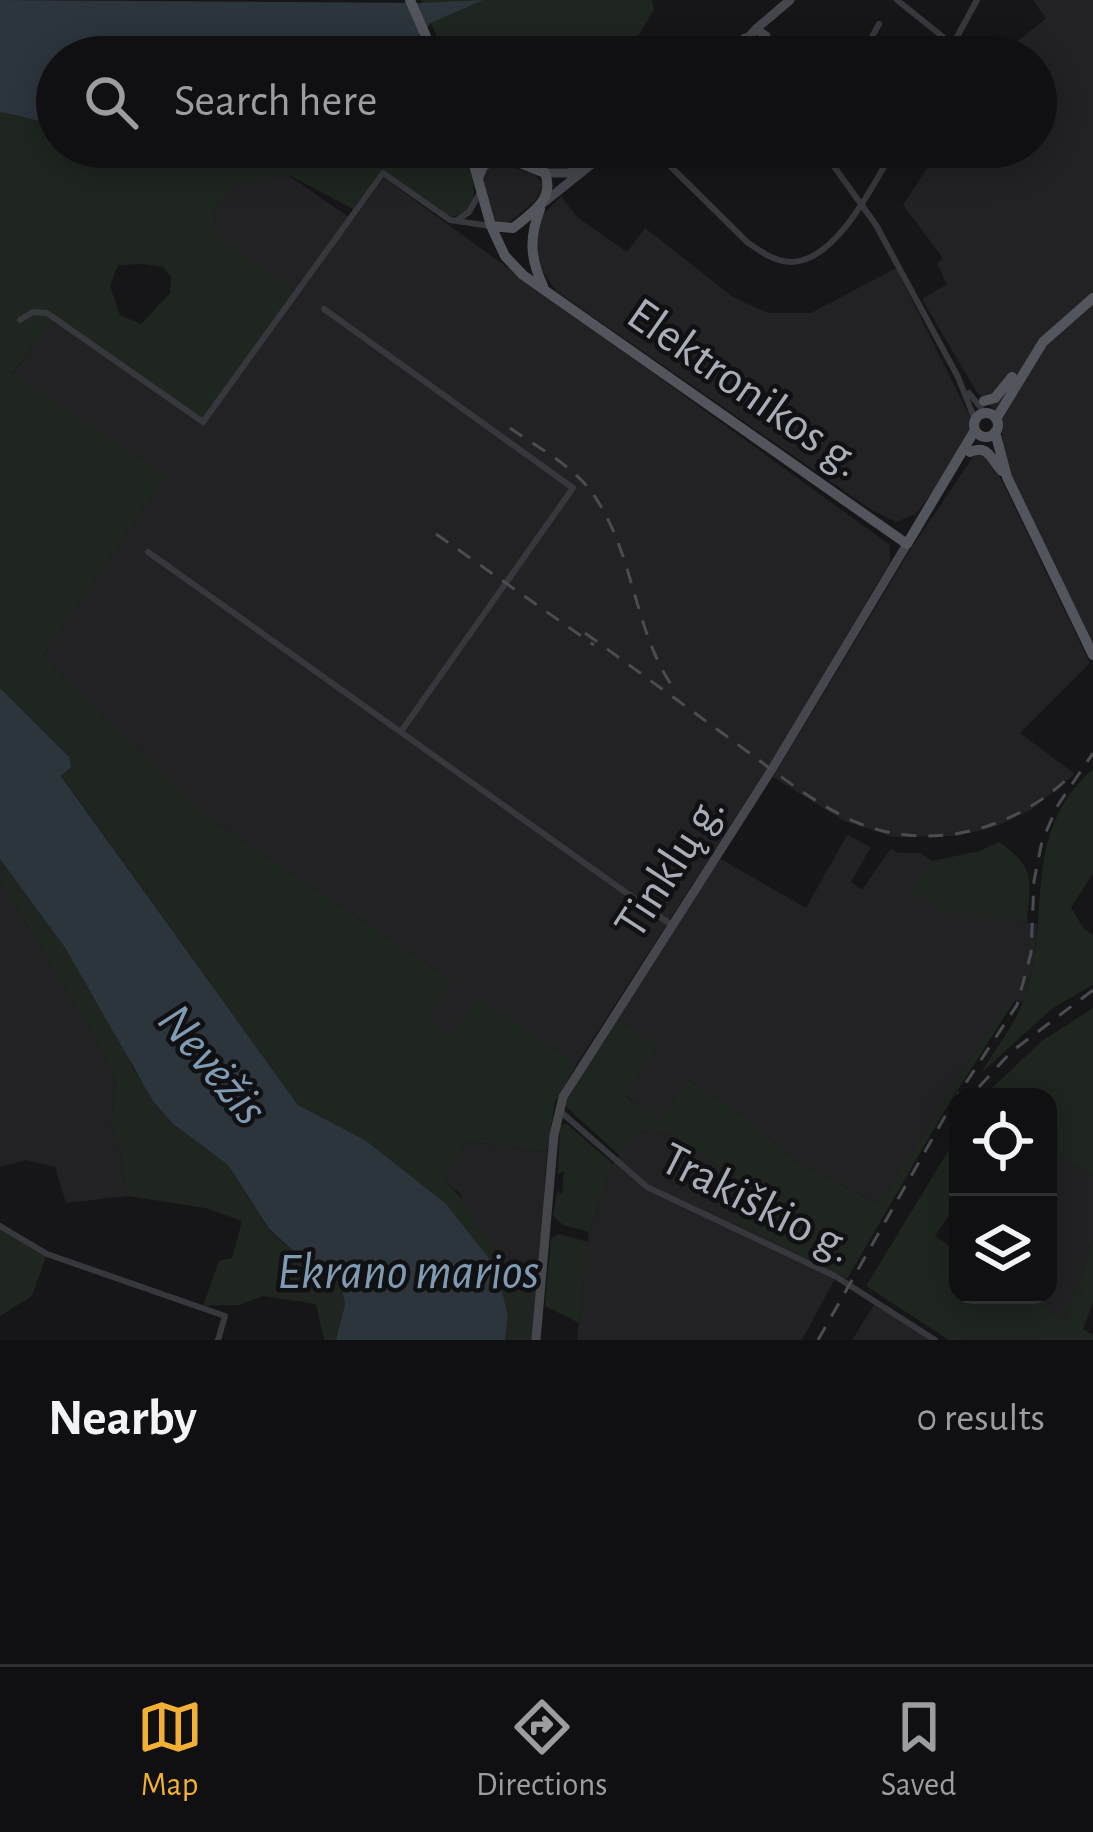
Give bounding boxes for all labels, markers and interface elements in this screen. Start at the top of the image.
search box [36,36,1057,168]
icon: search [78,69,144,135]
text: Search here [174,79,377,124]
street label: Elektronikos g. [618,290,870,487]
street label: Tinklų g. [607,786,734,947]
water label: Nevėžis [148,995,276,1134]
map controls [949,1088,1057,1304]
button: locate [949,1088,1057,1196]
street label: Trakiškio g. [653,1135,860,1272]
button: layers [949,1196,1057,1304]
water label: Ekrano marios [277,1247,539,1298]
text: Nearby [48,1393,197,1444]
text: 0 results [917,1399,1045,1438]
tab: Map [137,1694,203,1806]
tab: Directions [476,1694,607,1806]
tab: Saved [881,1694,956,1806]

